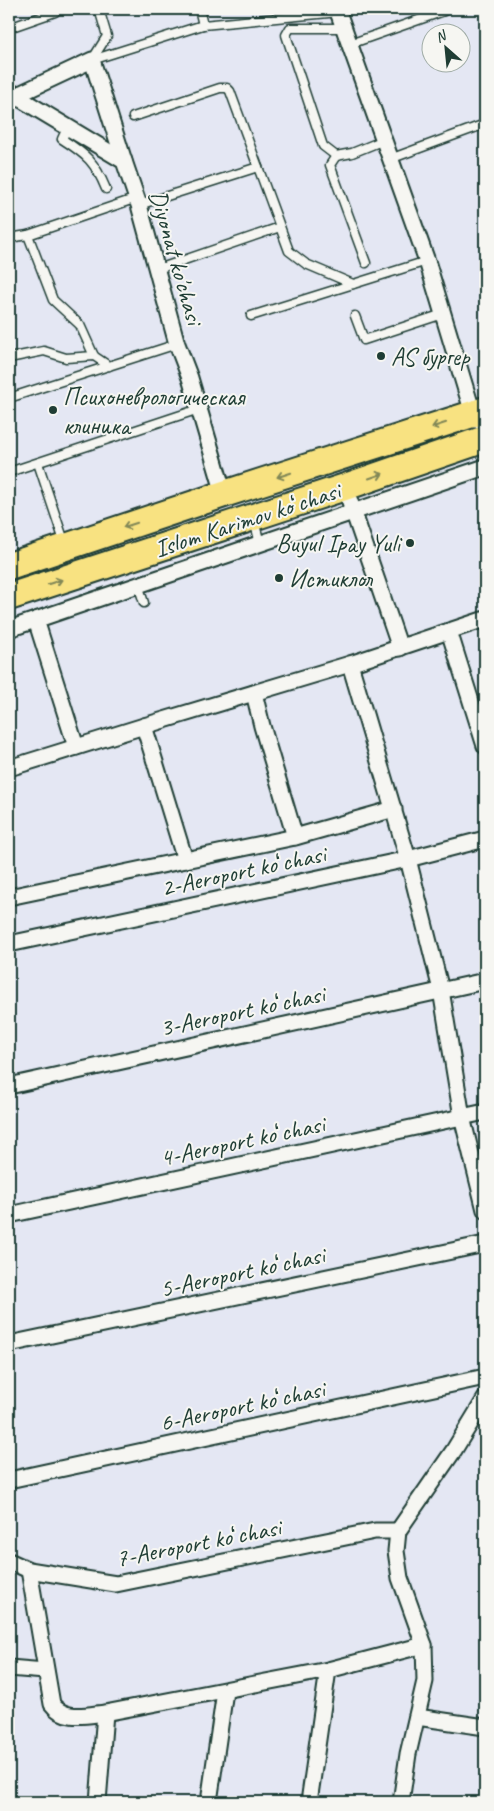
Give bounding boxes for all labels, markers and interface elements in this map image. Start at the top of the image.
north arrow [422,22,472,72]
text: N [433,26,450,46]
street label: Diyonat ko'chasi [142,186,211,331]
place label: AS бургер [391,341,471,373]
marker: AS бургер [375,350,387,362]
place label: Психоневрологическая клиника [63,381,247,442]
marker: Психоневрологическая клиника [47,404,59,416]
one-way arrow [432,421,447,430]
one-way arrow [276,470,292,480]
one-way arrow [367,471,383,480]
street label: Islom Karimov koʻchasi [151,474,347,565]
one-way arrow [122,521,138,531]
place label: Buyul Ipay Yuli [276,528,403,560]
marker: Buyul Ipay Yuli [404,537,416,549]
place label: Истиклол [289,563,373,595]
marker: Истиклол [273,572,285,584]
one-way arrow [47,576,63,586]
street label: 2-Aeroport koʻchasi [158,837,332,904]
street label: 3-Aeroport koʻchasi [157,977,331,1044]
street label: 4-Aeroport koʻchasi [157,1107,331,1174]
street label: 5-Aeroport koʻchasi [157,1238,331,1305]
street label: 6-Aeroport koʻchasi [157,1372,331,1439]
street label: 7-Aeroport koʻchasi [113,1511,287,1575]

